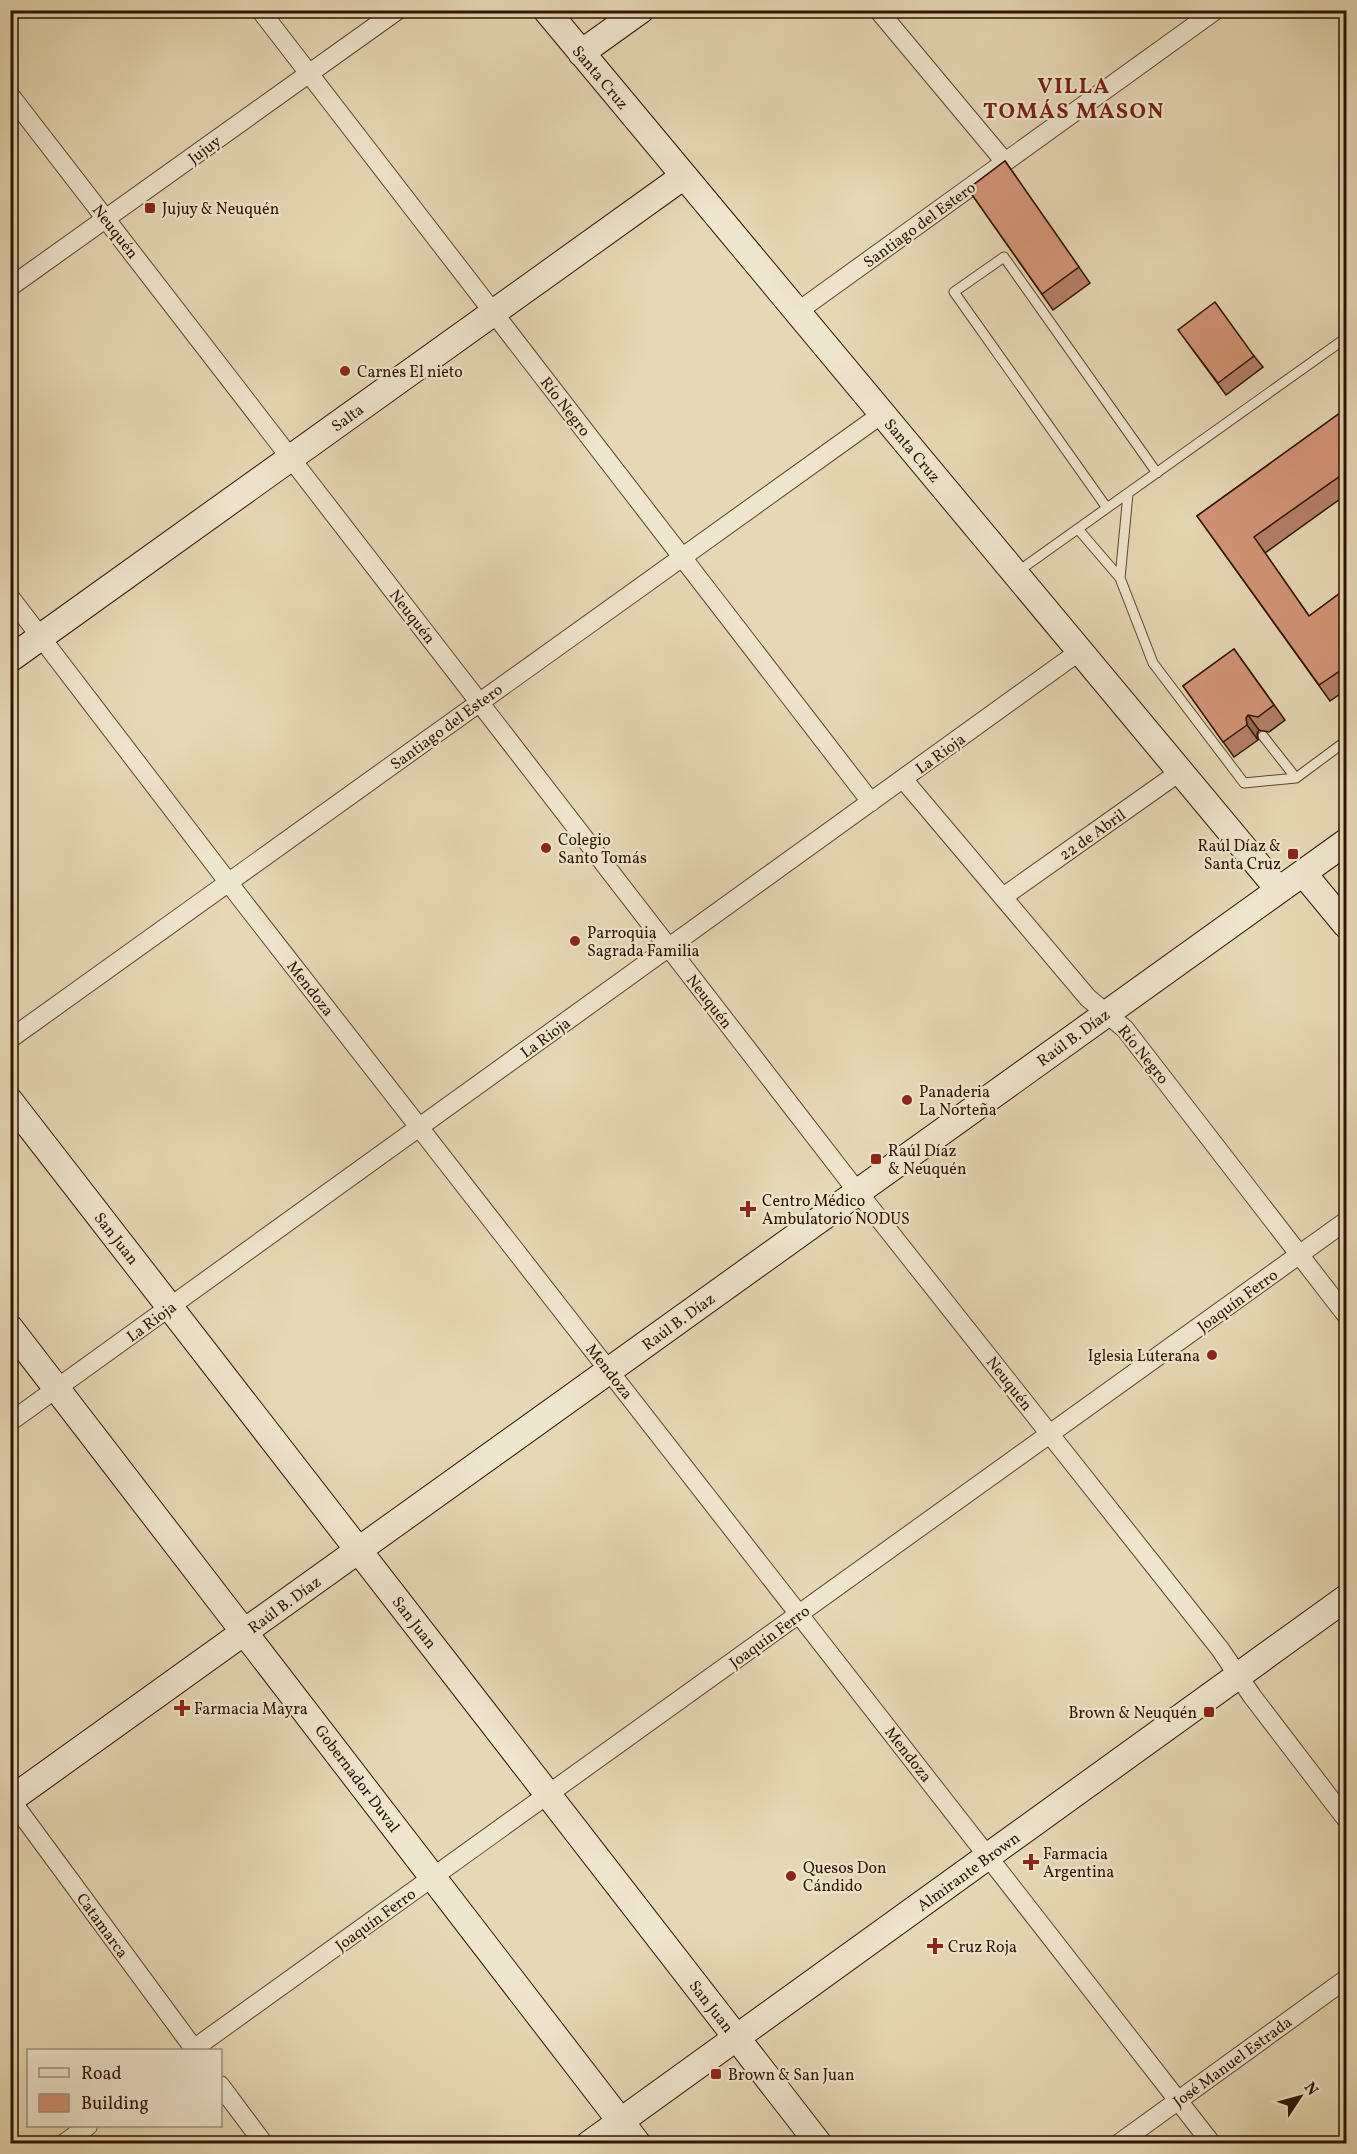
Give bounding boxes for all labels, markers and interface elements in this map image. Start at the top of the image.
street label: Santa Cruz [566,42,633,115]
district label: VILLA TOMÁS MASON [983,72,1165,128]
street label: Jujuy [184,131,226,170]
street label: Santiago del Estero [860,177,981,274]
place label: Jujuy & Neuquén [162,199,279,221]
street label: Neuquén [86,200,143,264]
marker: Jujuy & Neuquén [143,201,157,215]
place label: Carnes El nieto [357,362,463,384]
marker: Carnes El nieto [338,364,352,378]
street label: Río Negro [534,373,595,442]
street label: Salta [327,399,369,438]
street label: Santa Cruz [878,415,945,488]
street label: Neuquén [383,585,440,649]
street label: Santiago del Estero [387,679,508,776]
street label: La Rioja [912,729,971,780]
street label: 22 de Abril [1055,805,1131,867]
place label: Colegio Santo Tomás [558,830,647,870]
place label: Raúl Díaz & Santa Cruz [1198,836,1281,876]
marker: Colegio Santo Tomás [539,841,553,855]
marker: Raúl Díaz & Santa Cruz [1286,847,1300,861]
place label: Parroquia Sagrada Familia [587,923,700,963]
marker: Parroquia Sagrada Familia [568,934,582,948]
street label: Mendoza [281,957,338,1022]
street label: Neuquén [680,970,737,1034]
street label: Raúl B. Díaz [1033,1005,1115,1073]
street label: La Rioja [517,1013,576,1064]
street label: Río Negro [1112,1021,1173,1090]
place label: Panaderia La Norteña [919,1082,997,1122]
marker: Panaderia La Norteña [900,1093,914,1107]
place label: Raúl Díaz & Neuquén [888,1141,966,1181]
marker: Raúl Díaz & Neuquén [869,1152,883,1166]
place label: Centro Médico Ambulatorio NODUS [762,1191,910,1231]
marker: Centro Médico Ambulatorio NODUS [739,1200,757,1218]
street label: San Juan [88,1208,143,1270]
street label: Joaquín Ferro [1193,1265,1283,1338]
street label: Raúl B. Díaz [638,1289,720,1357]
street label: La Rioja [123,1297,182,1348]
street label: Mendoza [580,1340,637,1405]
place label: Iglesia Luterana [1088,1346,1200,1368]
marker: Iglesia Luterana [1205,1348,1219,1362]
street label: Neuquén [980,1352,1037,1416]
street label: Raúl B. Díaz [244,1572,326,1640]
street label: San Juan [386,1592,441,1654]
street label: Joaquín Ferro [725,1601,815,1674]
place label: Farmacia Mayra [194,1699,308,1721]
marker: Farmacia Mayra [175,1701,189,1715]
place label: Brown & Neuquén [1068,1703,1197,1725]
marker: Brown & Neuquén [1202,1705,1216,1719]
street label: Gobernador Duval [309,1721,404,1838]
street label: Mendoza [879,1723,936,1788]
street label: Almirante Brown [913,1828,1025,1918]
place label: Farmacia Argentina [1043,1844,1114,1884]
marker: Farmacia Argentina [1024,1855,1038,1869]
place label: Quesos Don Cándido [803,1858,886,1898]
marker: Quesos Don Cándido [784,1869,798,1883]
street label: Joaquín Ferro [331,1884,421,1957]
street label: Catamarca [70,1889,133,1963]
marker: Cruz Roja [926,1937,944,1955]
place label: Cruz Roja [948,1937,1017,1959]
street label: San Juan [683,1976,738,2038]
street label: José Manuel Estrada [1169,2012,1297,2113]
legend [27,2049,222,2127]
text: Road [81,2062,122,2087]
place label: Brown & San Juan [728,2065,855,2087]
marker: Brown & San Juan [709,2067,723,2081]
north arrow [1270,2067,1330,2127]
text: N [1298,2078,1323,2101]
text: Building [81,2092,149,2117]

